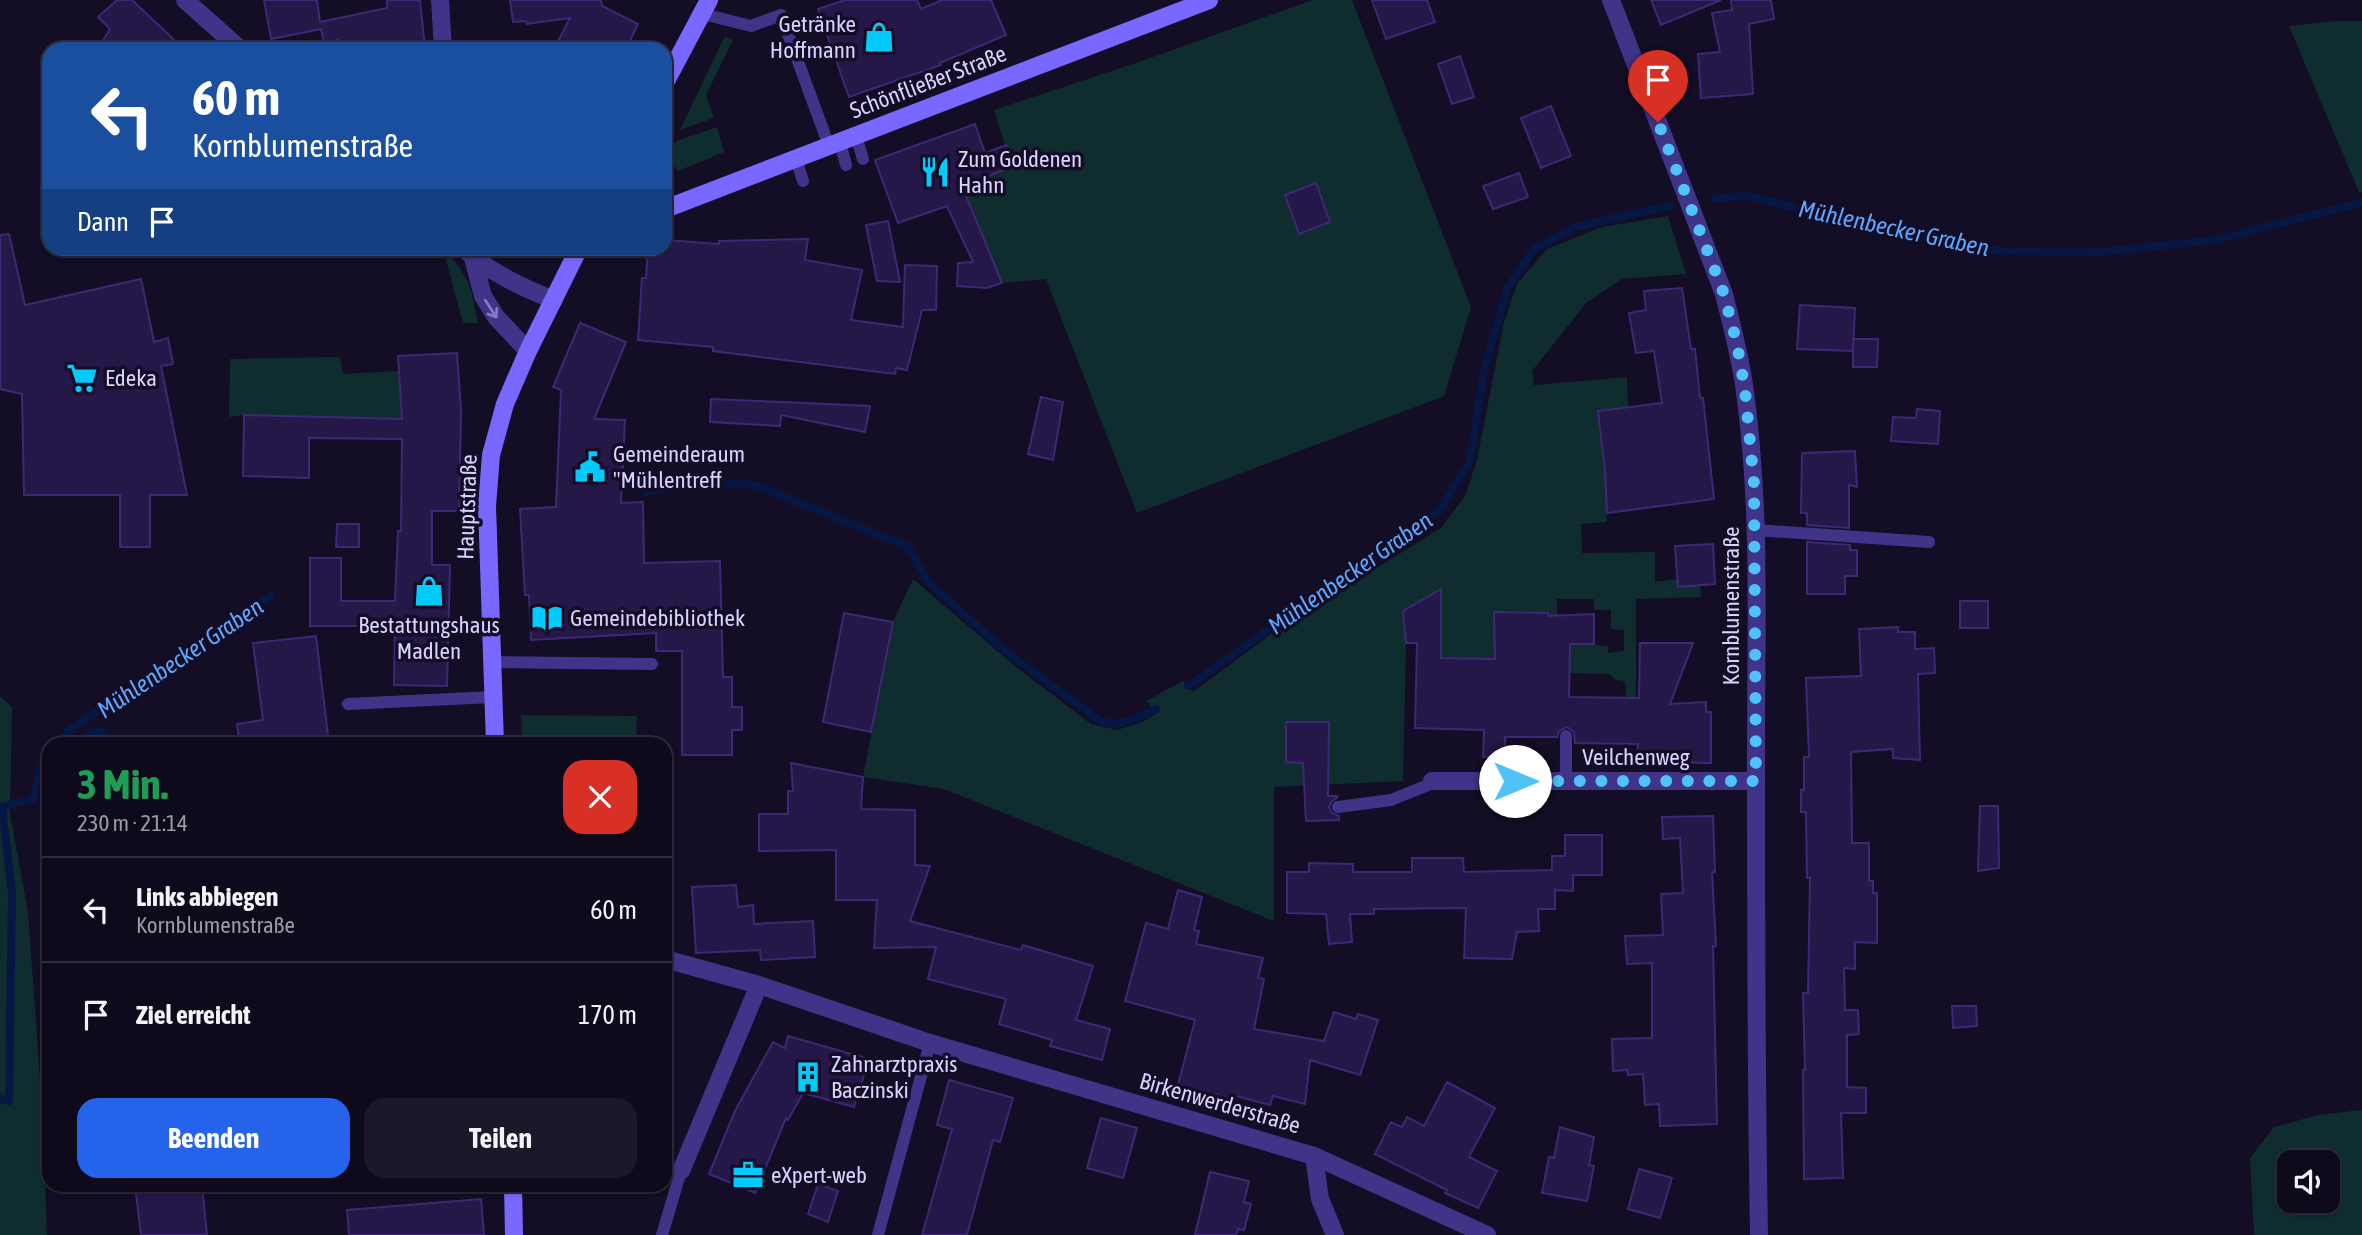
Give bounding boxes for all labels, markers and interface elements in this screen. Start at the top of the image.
place label: Getränke Hoffmann [770,11,856,63]
shop icon: Getränke Hoffmann [862,20,896,54]
street label: Schönfließer Straße [846,40,1010,124]
pin [1628,50,1688,122]
icon: arrive [1639,61,1677,99]
text: 60 m [192,69,280,125]
icon: left [77,70,168,161]
text: Kornblumenstraße [192,127,413,164]
place label: Zum Goldenen Hahn [958,146,1082,198]
restaurant icon: Zum Goldenen Hahn [918,155,952,189]
water label: Mühlenbecker Graben [1796,195,1992,261]
icon: arrive [143,203,181,241]
text: Dann [77,207,129,237]
one-way arrow [484,299,499,318]
supermarket icon: Edeka [65,361,99,395]
place label: Edeka [105,365,157,391]
place label: Gemeinderaum "Mühlentreff [613,441,745,493]
public building icon: Gemeinderaum "Mühlentreff [573,450,607,484]
street label: Hauptstraße [452,454,482,560]
water label: Mühlenbecker Graben [1263,506,1438,640]
street label: Kornblumenstraße [1718,527,1744,685]
shop icon: Bestattungshaus Madlen [412,574,446,608]
water label: Mühlenbecker Graben [92,592,268,723]
library icon: Gemeindebibliothek [530,601,564,635]
place label: Gemeindebibliothek [570,605,745,631]
place label: Bestattungshaus Madlen [358,612,500,664]
position arrow [1478,744,1552,818]
street label: Veilchenweg [1582,744,1690,770]
text: 3 Min. [77,760,168,808]
button: close [563,760,637,834]
text: 230 m · 21:14 [77,810,188,836]
text: Links abbiegen [136,882,278,912]
icon: left [77,891,115,929]
text: 60 m [590,895,637,925]
text: Kornblumenstraße [136,912,295,938]
icon: arrive [77,996,115,1034]
text: Ziel erreicht [136,1000,251,1030]
text: 170 m [578,1000,637,1030]
place label: Zahnarztpraxis Baczinski [831,1051,957,1103]
building icon: Zahnarztpraxis Baczinski [791,1060,825,1094]
street label: Birkenwerderstraße [1137,1068,1303,1138]
button: Beenden [77,1098,350,1178]
button: Teilen [364,1098,637,1178]
map controls [2277,1150,2340,1213]
button: sound [2277,1150,2340,1213]
office icon: eXpert-web [731,1158,765,1192]
place label: eXpert-web [771,1162,867,1188]

